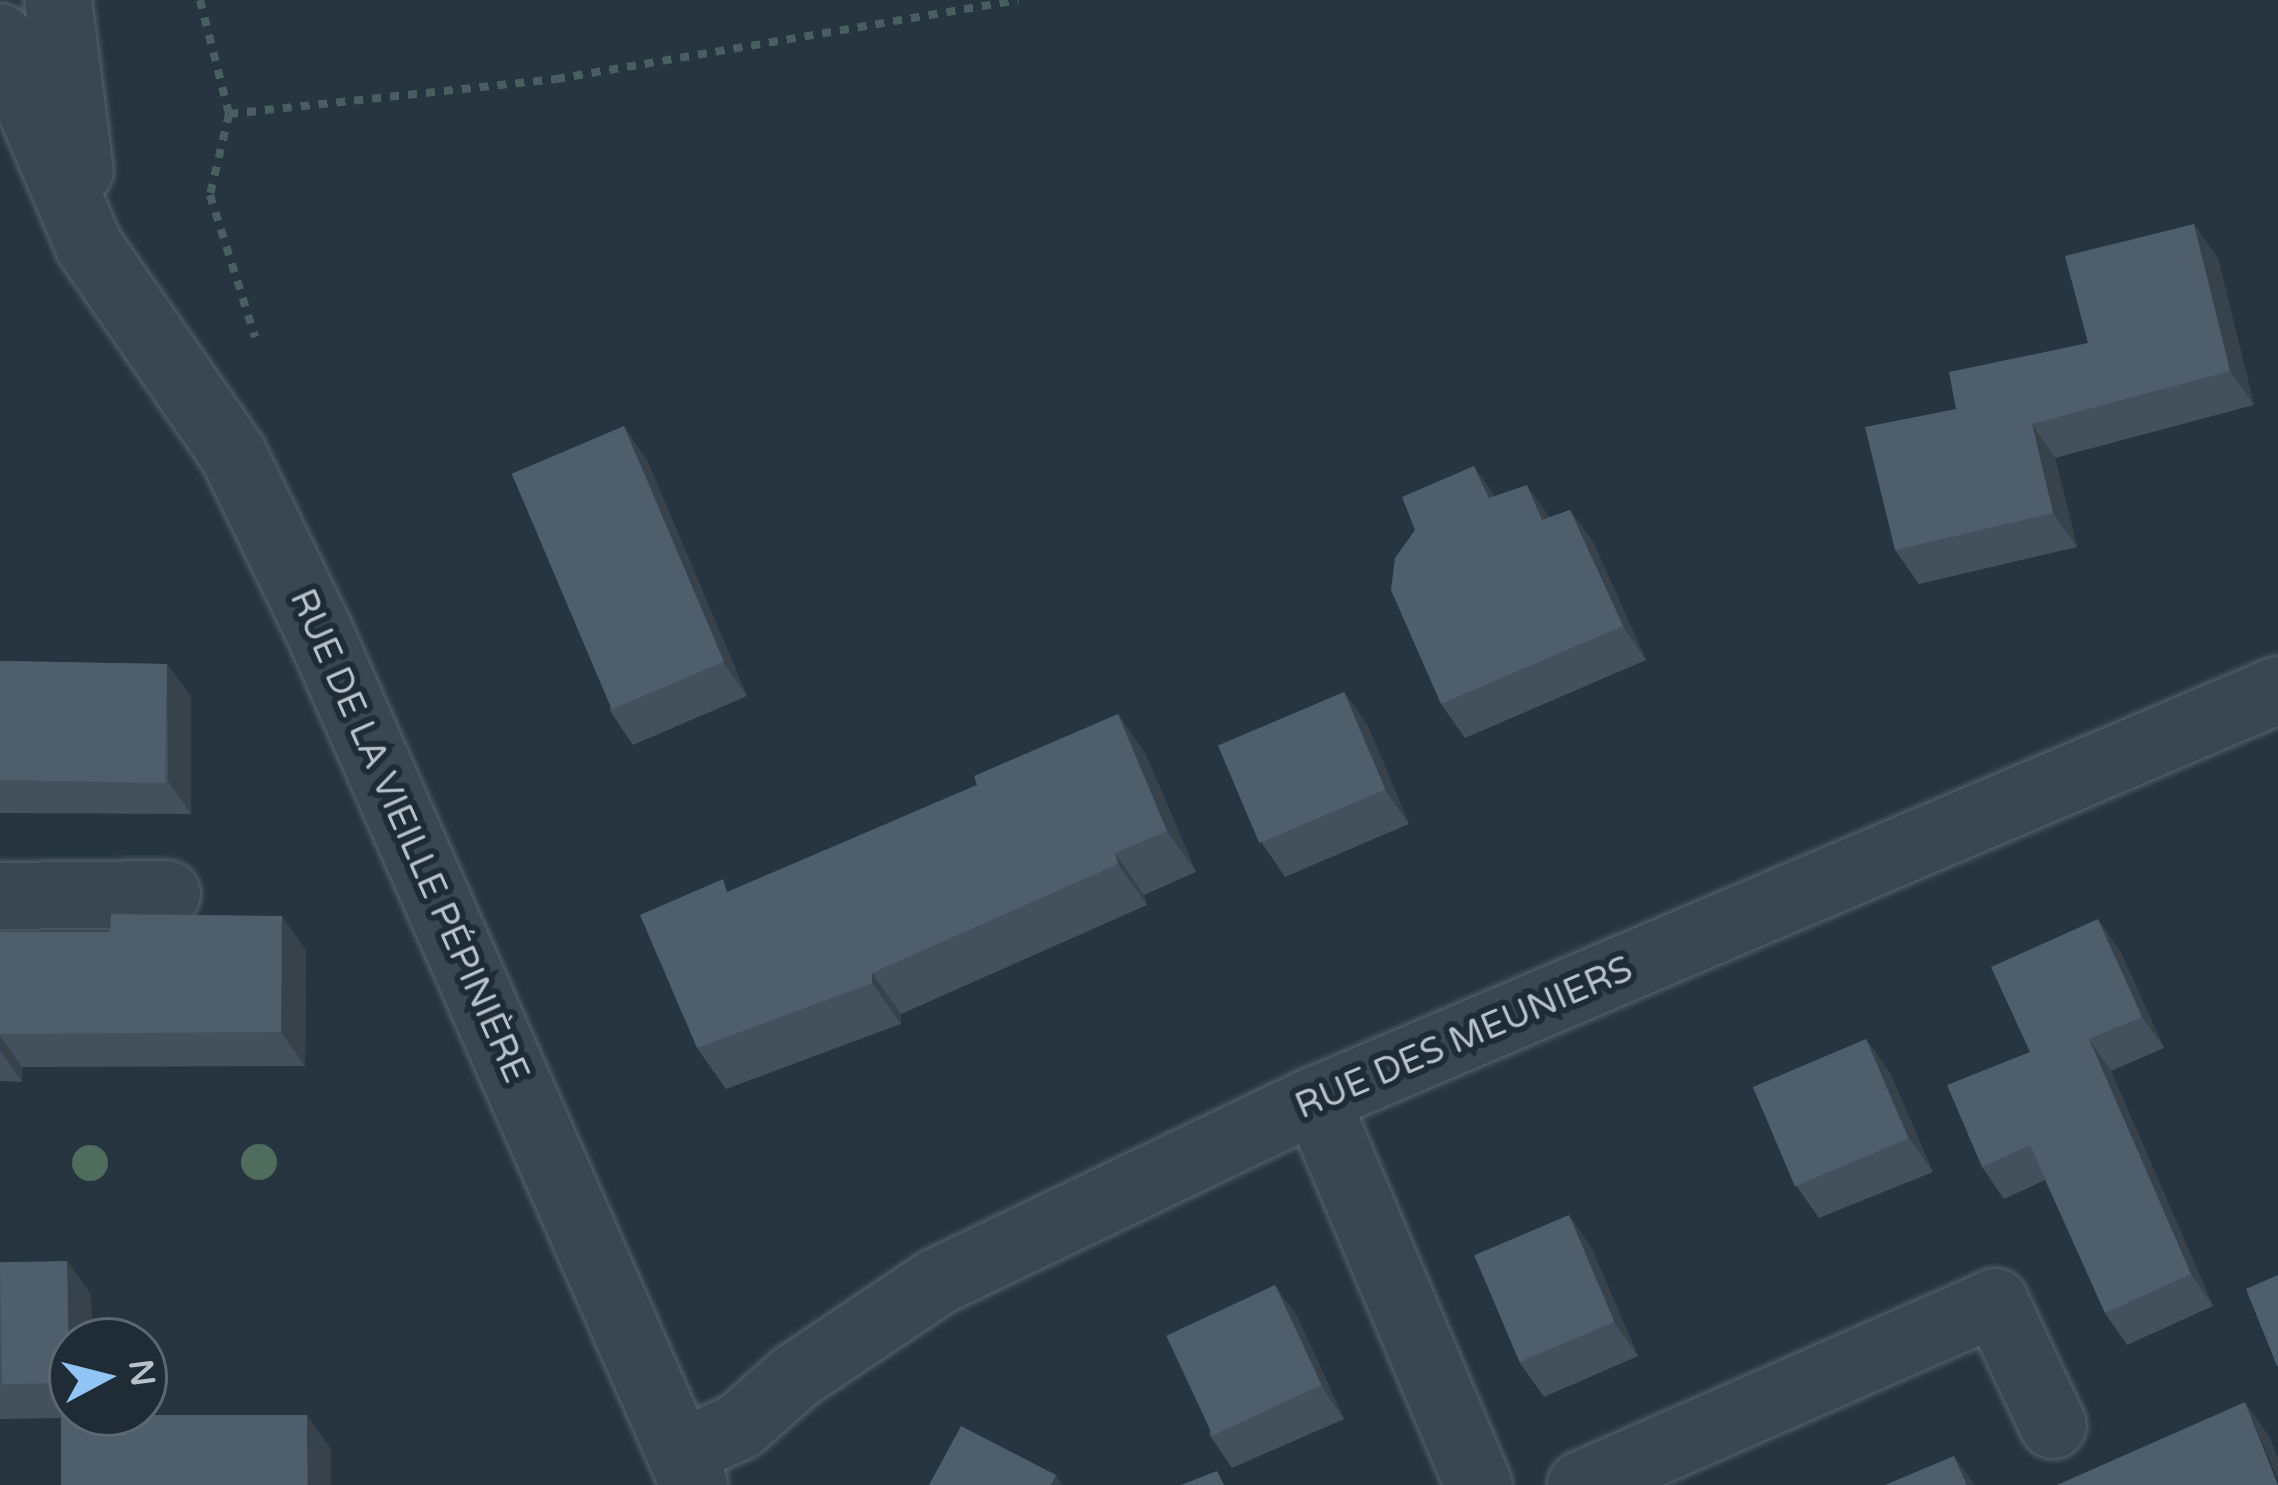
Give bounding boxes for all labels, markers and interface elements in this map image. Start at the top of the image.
street label: RUE DE LA VIEILLE PÉPINIÈRE [280,583,538,1089]
street label: RUE DES MEUNIERS [1289,947,1639,1129]
north arrow [48,1317,168,1437]
text: N [120,1357,162,1388]

